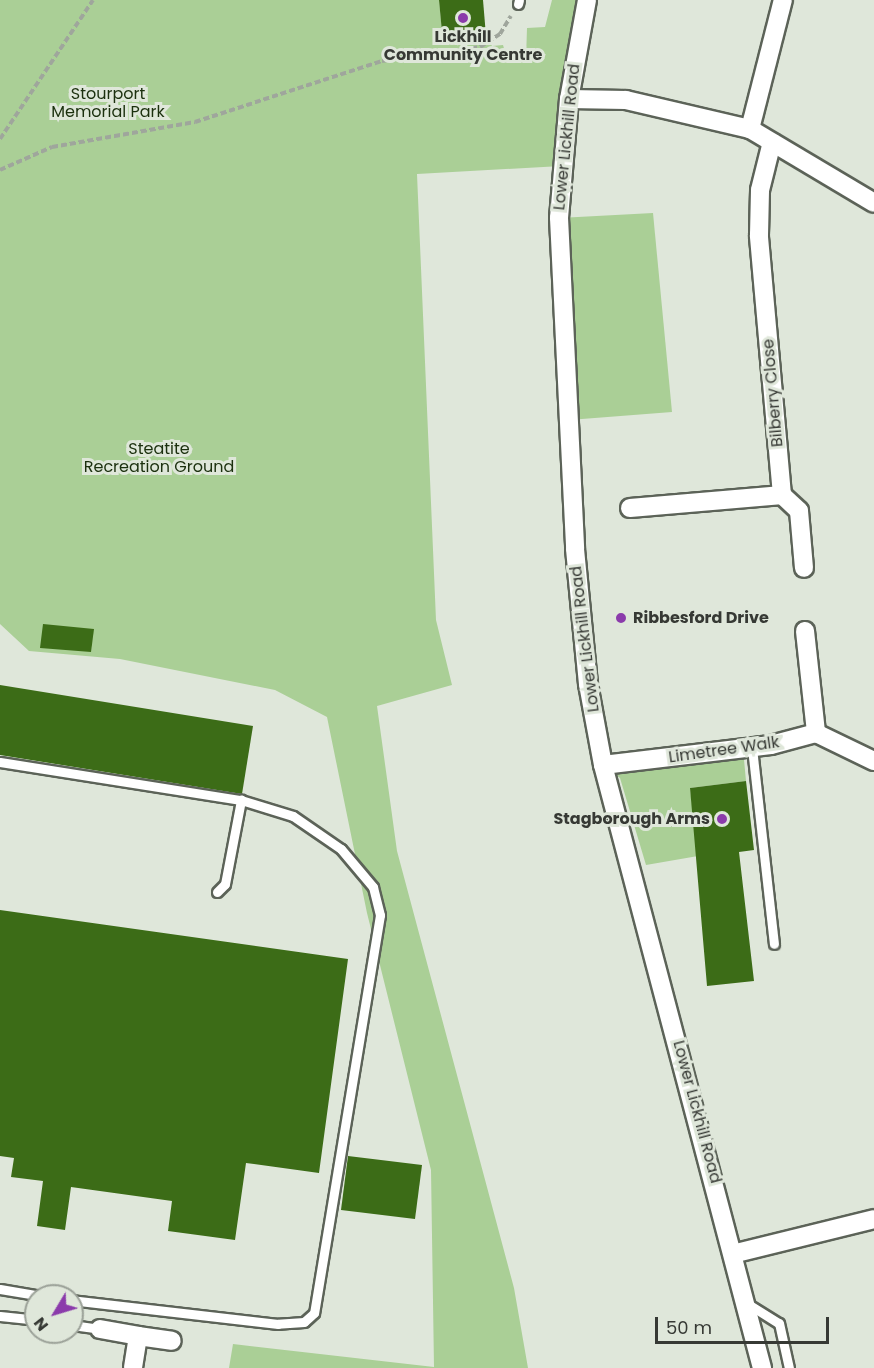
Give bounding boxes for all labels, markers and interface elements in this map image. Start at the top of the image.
marker: Lickhill Community Centre [456,11,470,25]
place label: Lickhill Community Centre [384,27,542,65]
street label: Lower Lickhill Road [550,63,584,211]
park label: Stourport Memorial Park [51,84,165,122]
street label: Bilberry Close [759,338,787,448]
park label: Steatite Recreation Ground [84,439,234,477]
street label: Lower Lickhill Road [567,565,603,713]
place label: Ribbesford Drive [633,608,769,628]
marker: Ribbesford Drive [614,611,628,625]
street label: Limetree Walk [667,733,781,767]
place label: Stagborough Arms [554,809,710,829]
marker: Stagborough Arms [715,812,729,826]
street label: Lower Lickhill Road [669,1038,725,1186]
north arrow [24,1284,84,1344]
scale bar [658,1305,832,1343]
text: N [28,1312,54,1336]
text: 50 m [666,1315,712,1340]

